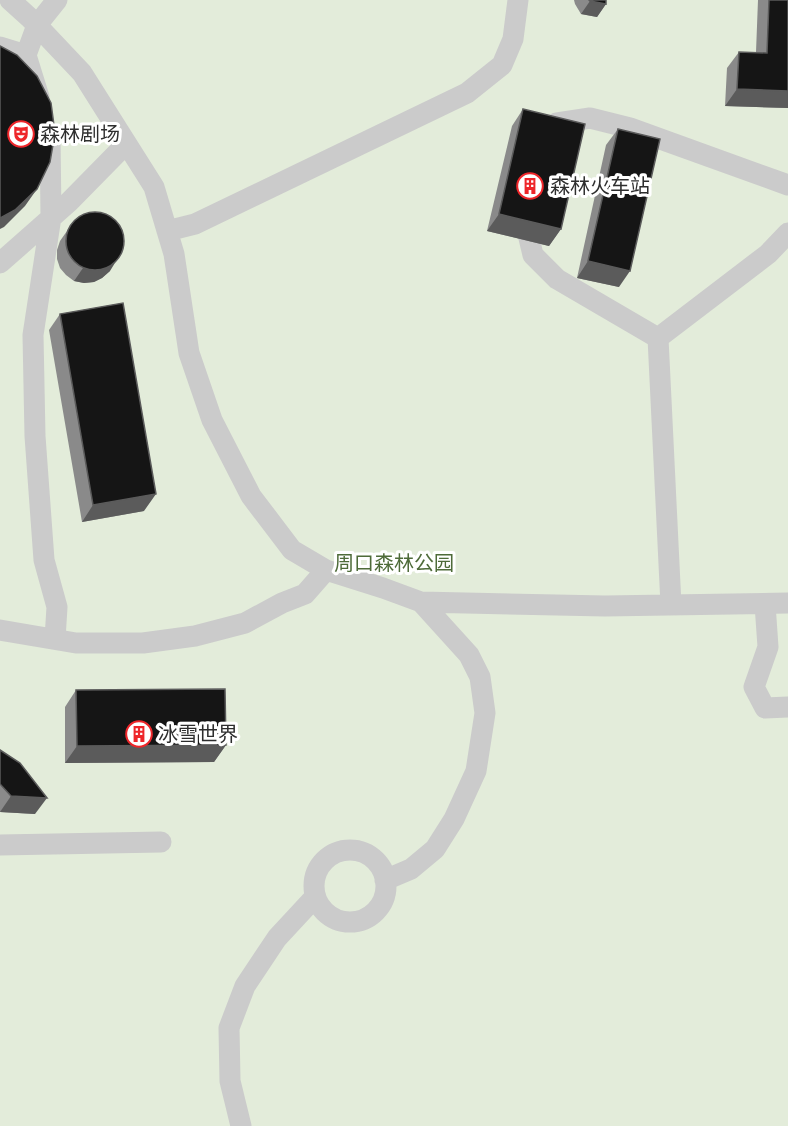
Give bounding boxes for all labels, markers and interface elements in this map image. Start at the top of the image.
theatre icon: 森林剧场 [6,119,36,149]
place label: 森林剧场 [40,121,120,147]
building icon: 森林火车站 [515,171,545,201]
place label: 森林火车站 [550,173,650,199]
park label: 周口森林公园 [334,550,454,576]
building icon: 冰雪世界 [124,719,154,749]
place label: 冰雪世界 [158,721,238,747]

